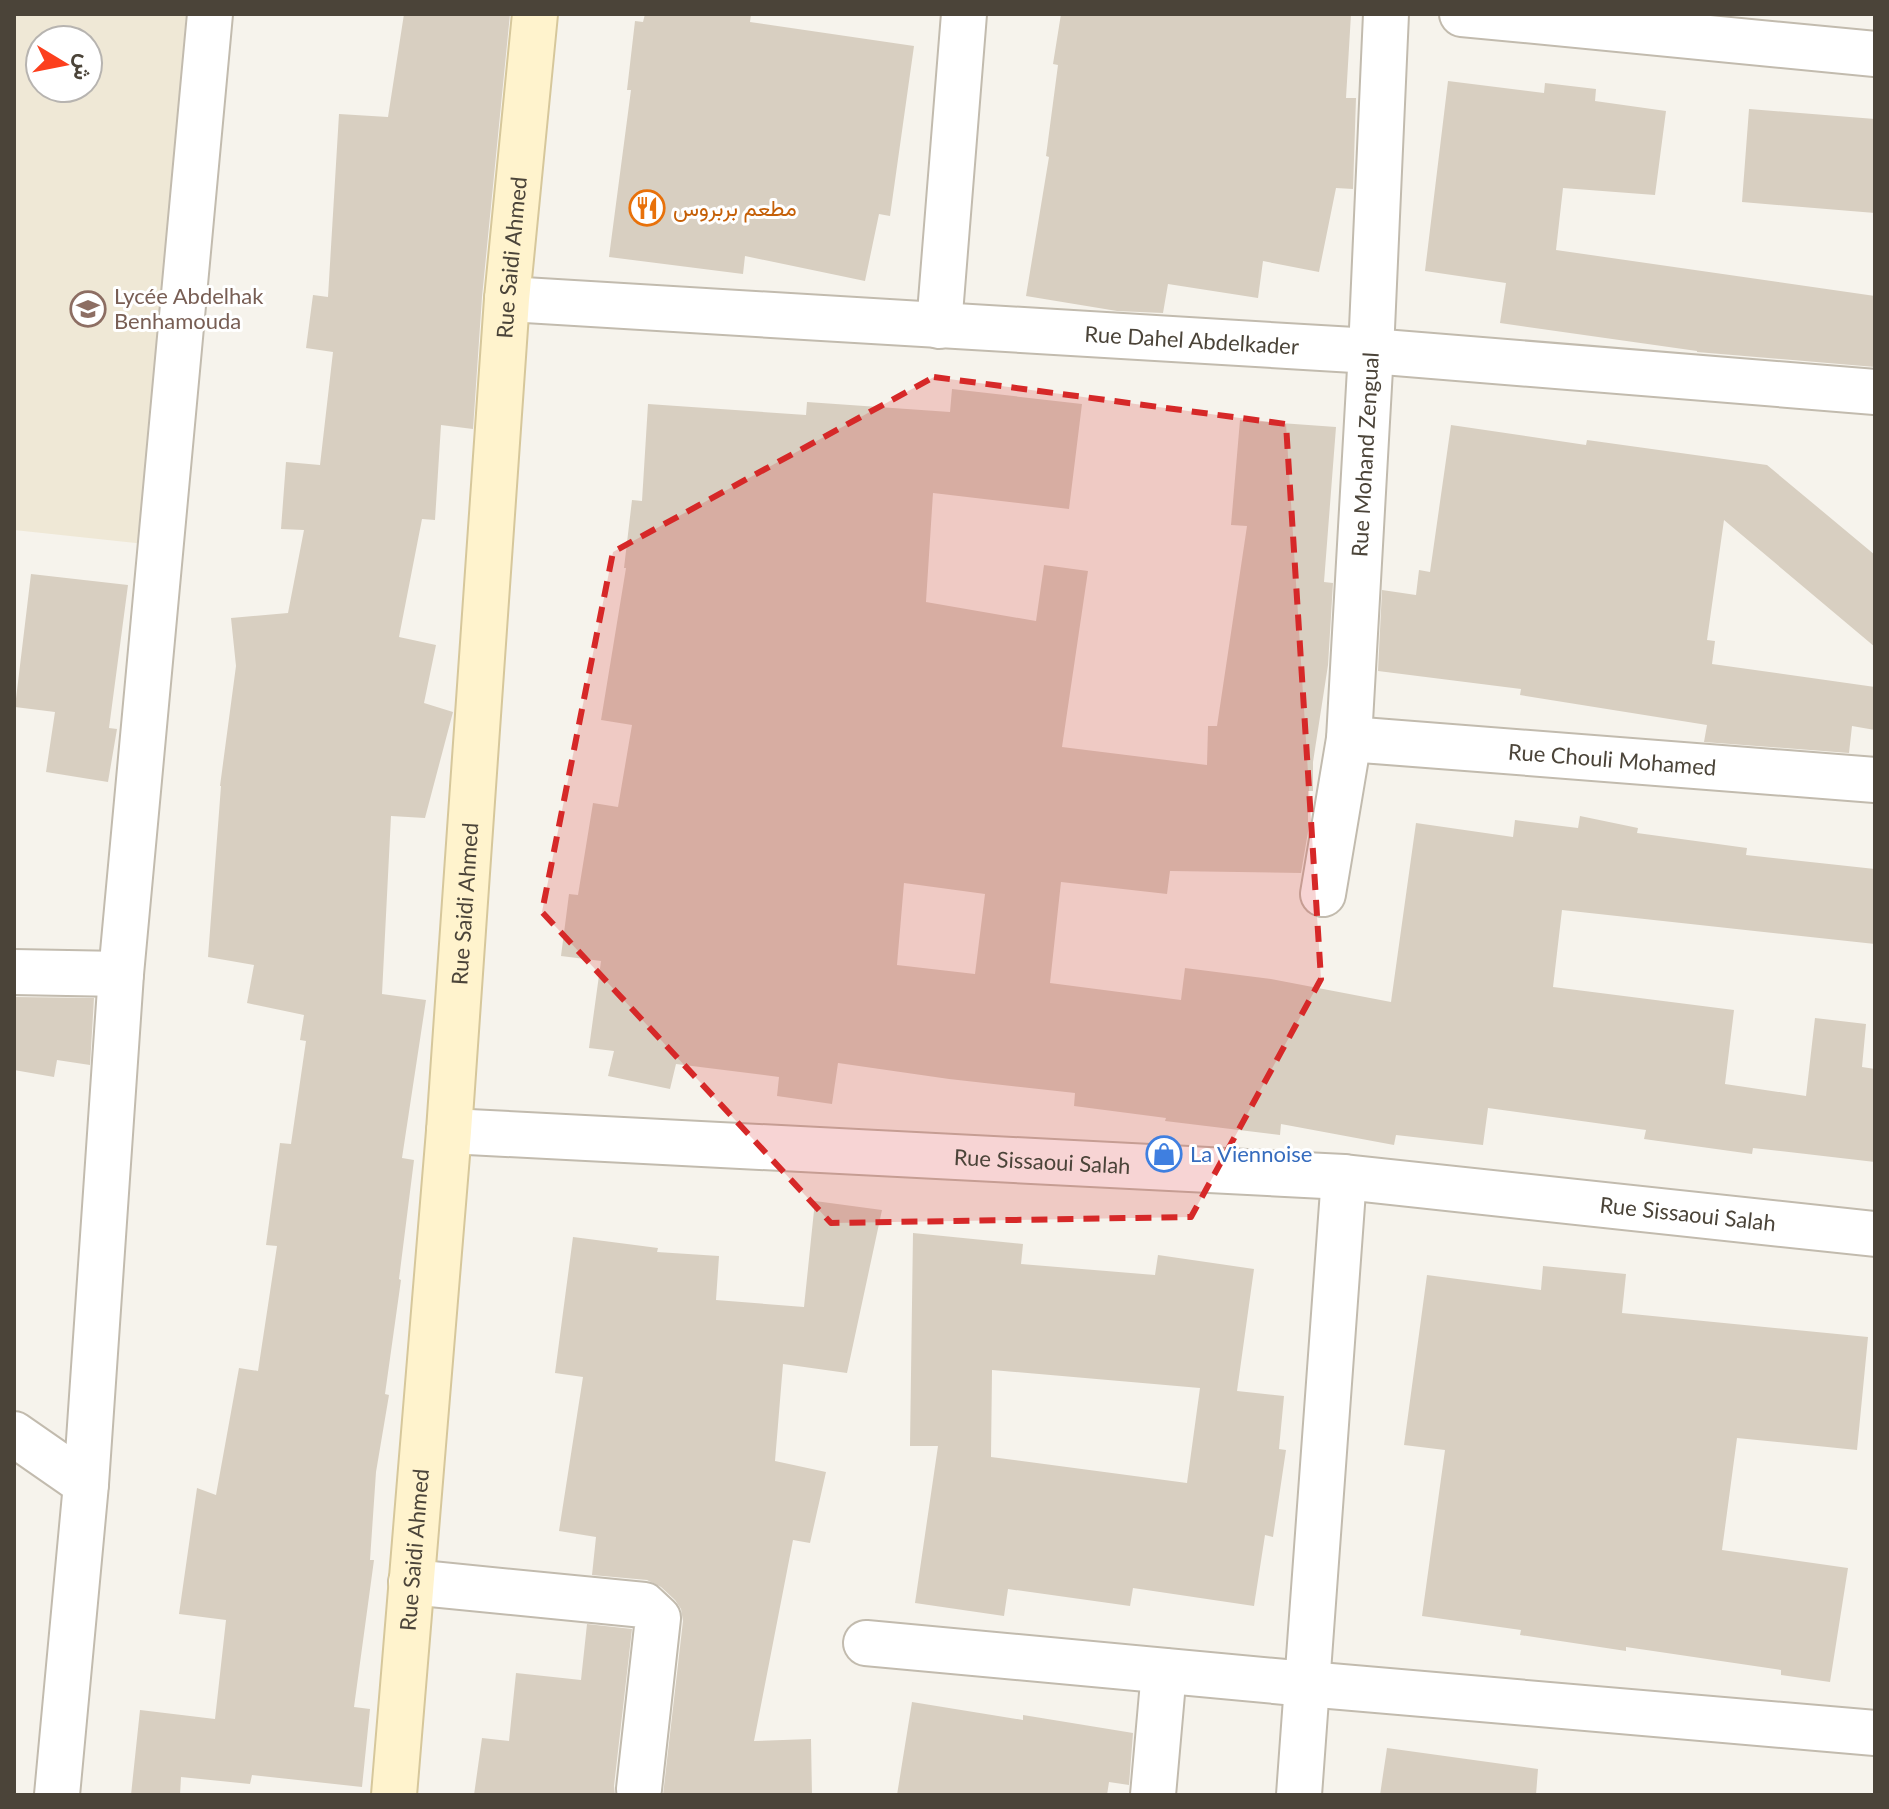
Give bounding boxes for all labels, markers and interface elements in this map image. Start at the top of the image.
north arrow [24,24,104,104]
text: ش [68,52,100,83]
street label: Rue Saidi Ahmed [490,175,532,339]
restaurant icon: مطعم بربروس [628,189,666,227]
place label: مطعم بربروس [673,194,797,223]
place label: Lycée Abdelhak Benhamouda [114,282,264,334]
school or university icon: Lycée Abdelhak Benhamouda [69,290,107,328]
street label: Rue Dahel Abdelkader [1084,320,1300,360]
street label: Rue Mohand Zengual [1345,351,1384,558]
street label: Rue Chouli Mohamed [1507,737,1717,781]
street label: Rue Saidi Ahmed [445,822,483,986]
shop icon: La Viennoise [1145,1135,1183,1173]
place label: La Viennoise [1190,1140,1312,1167]
street label: Rue Sissaoui Salah [953,1143,1131,1179]
street label: Rue Sissaoui Salah [1599,1191,1777,1236]
street label: Rue Saidi Ahmed [394,1468,434,1632]

